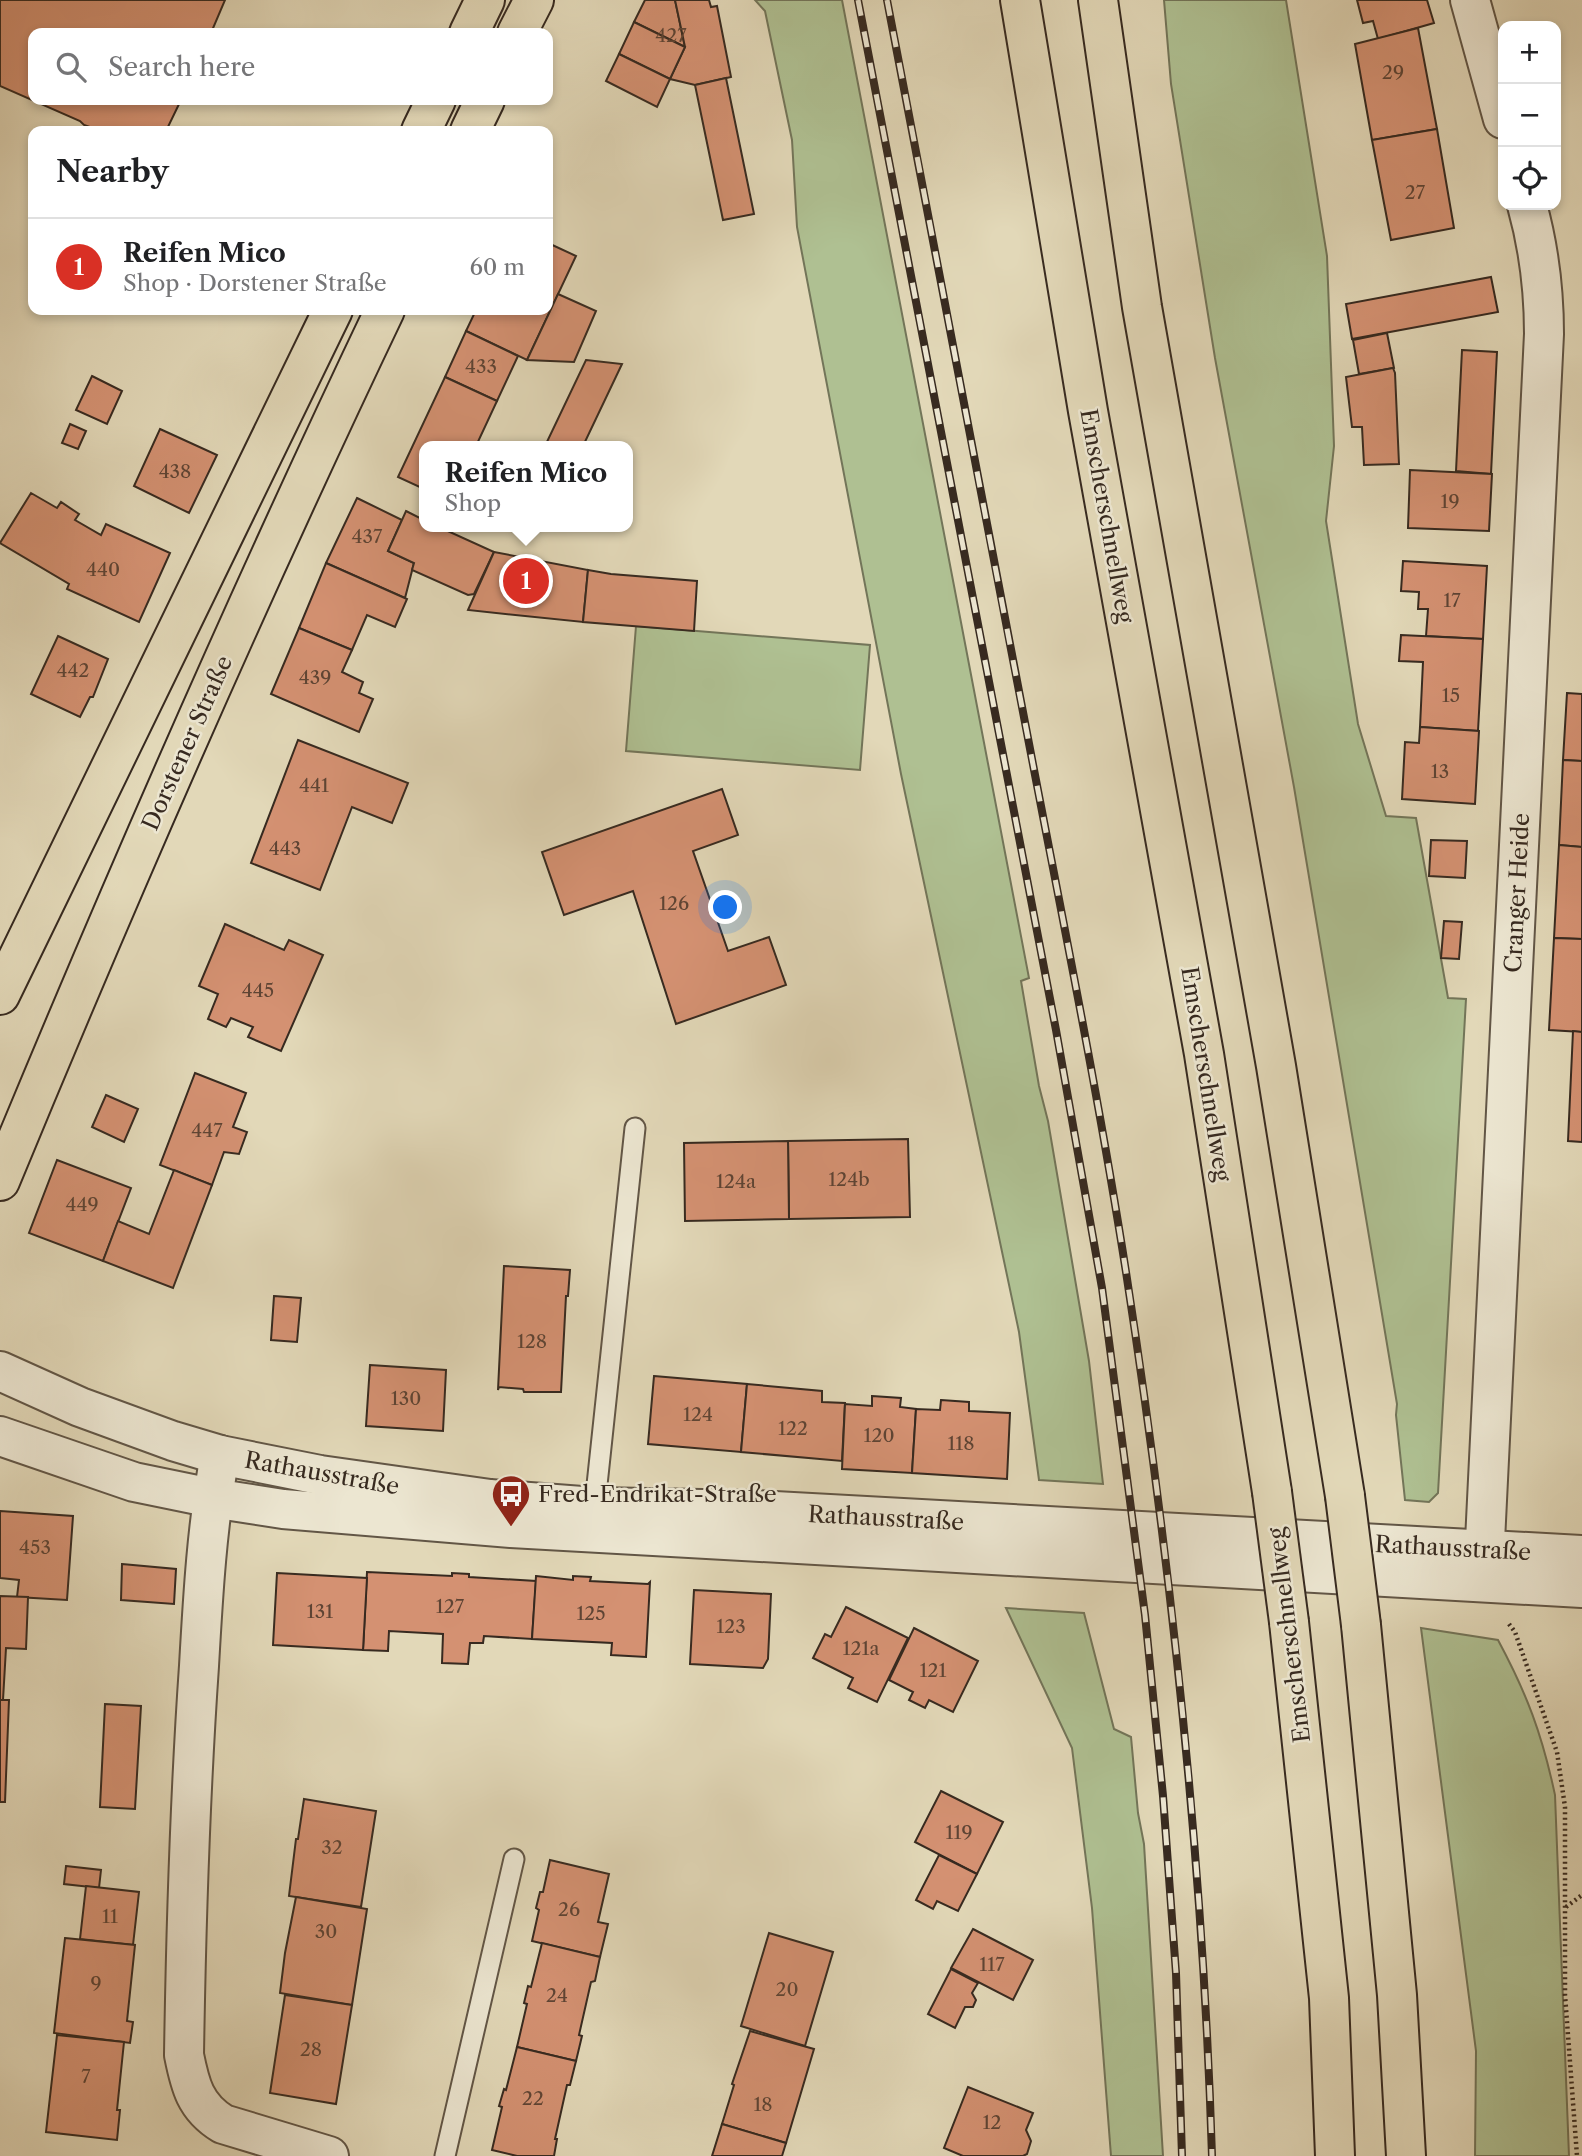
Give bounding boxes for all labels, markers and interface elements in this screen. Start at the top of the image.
map controls [1498,21,1561,210]
button: + [1498,21,1561,84]
house number: 427 [655,24,687,47]
search box [28,28,553,105]
icon: search [52,48,90,86]
text: Search here [108,51,255,83]
house number: 29 [1382,61,1404,84]
button: − [1498,84,1561,147]
button: locate [1498,147,1561,210]
text: Nearby [56,153,169,190]
house number: 27 [1405,181,1426,204]
text: Reifen Mico [123,237,286,269]
text: 1 [74,253,84,281]
text: 60 m [469,253,525,281]
text: Shop · Dorstener Straße [123,269,387,297]
house number: 433 [465,355,497,378]
street label: Emscherschnellweg [1074,407,1140,626]
popup [419,441,633,532]
text: Reifen Mico [445,457,607,489]
house number: 438 [159,460,191,483]
text: Shop [445,489,501,517]
house number: 19 [1440,490,1460,513]
house number: 437 [352,525,383,548]
pin: 1 [503,555,549,607]
house number: 440 [86,558,120,581]
house number: 17 [1443,589,1461,612]
street label: Dorstener Straße [136,651,238,835]
house number: 442 [57,659,90,682]
house number: 439 [299,666,331,689]
house number: 15 [1442,684,1460,707]
house number: 13 [1431,760,1449,783]
house number: 441 [299,774,329,797]
street label: Cranger Heide [1499,812,1535,974]
house number: 443 [269,837,301,860]
your location [708,890,742,924]
house number: 126 [659,892,689,915]
street label: Emscherschnellweg [1175,965,1237,1184]
house number: 445 [242,979,274,1002]
house number: 447 [191,1119,223,1142]
house number: 124b [828,1168,870,1191]
house number: 124a [716,1170,756,1193]
house number: 449 [65,1193,99,1216]
house number: 128 [517,1330,547,1353]
house number: 130 [391,1387,421,1410]
house number: 124 [683,1403,713,1426]
house number: 122 [778,1417,808,1440]
house number: 120 [864,1424,894,1447]
house number: 118 [947,1432,975,1455]
street label: Rathausstraße [243,1446,401,1500]
bus stop icon: Fred-Endrikat-Straße [490,1473,532,1528]
place label: Fred-Endrikat-Straße [538,1480,777,1508]
street label: Rathausstraße [807,1500,965,1536]
street label: Emscherschnellweg [1262,1525,1316,1744]
street label: Rathausstraße [1374,1530,1532,1566]
house number: 453 [19,1536,51,1559]
house number: 127 [436,1595,465,1618]
house number: 131 [307,1600,333,1623]
house number: 125 [576,1602,606,1625]
house number: 123 [716,1615,746,1638]
house number: 121a [843,1637,879,1660]
house number: 121 [920,1659,946,1682]
house number: 119 [945,1821,973,1844]
house number: 32 [321,1836,343,1859]
house number: 26 [558,1898,580,1921]
house number: 11 [102,1905,118,1928]
house number: 30 [315,1920,337,1943]
house number: 117 [979,1953,1005,1976]
house number: 9 [90,1972,102,1995]
house number: 20 [776,1978,798,2001]
house number: 24 [546,1984,568,2007]
house number: 28 [300,2038,322,2061]
house number: 7 [81,2065,91,2088]
house number: 22 [522,2087,544,2110]
house number: 18 [753,2093,773,2116]
house number: 12 [983,2111,1002,2134]

